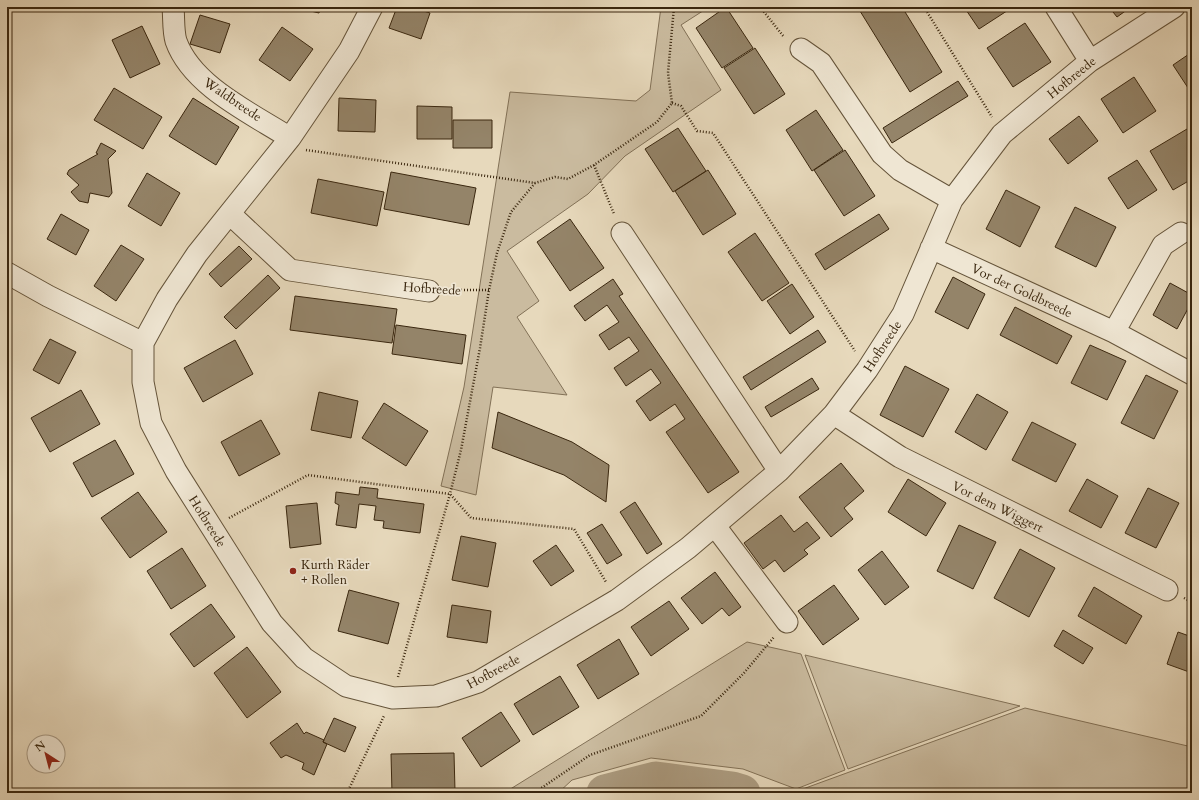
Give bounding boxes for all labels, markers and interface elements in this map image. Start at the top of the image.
street label: Hofbreede [1043,52,1100,103]
street label: Waldbreede [199,73,265,126]
street label: Vor der Goldbreede [968,260,1075,322]
street label: Hofbreede [402,278,462,300]
street label: Hofbreede [859,317,906,376]
street label: Vor dem Wiggert [949,477,1046,537]
street label: Hofbreede [184,492,230,551]
place label: Kurth Räder + Rollen [301,556,370,589]
marker: Kurth Räder + Rollen [288,566,298,576]
street label: Hofbreede [464,650,523,693]
north arrow [26,734,66,774]
text: N [32,737,49,755]

